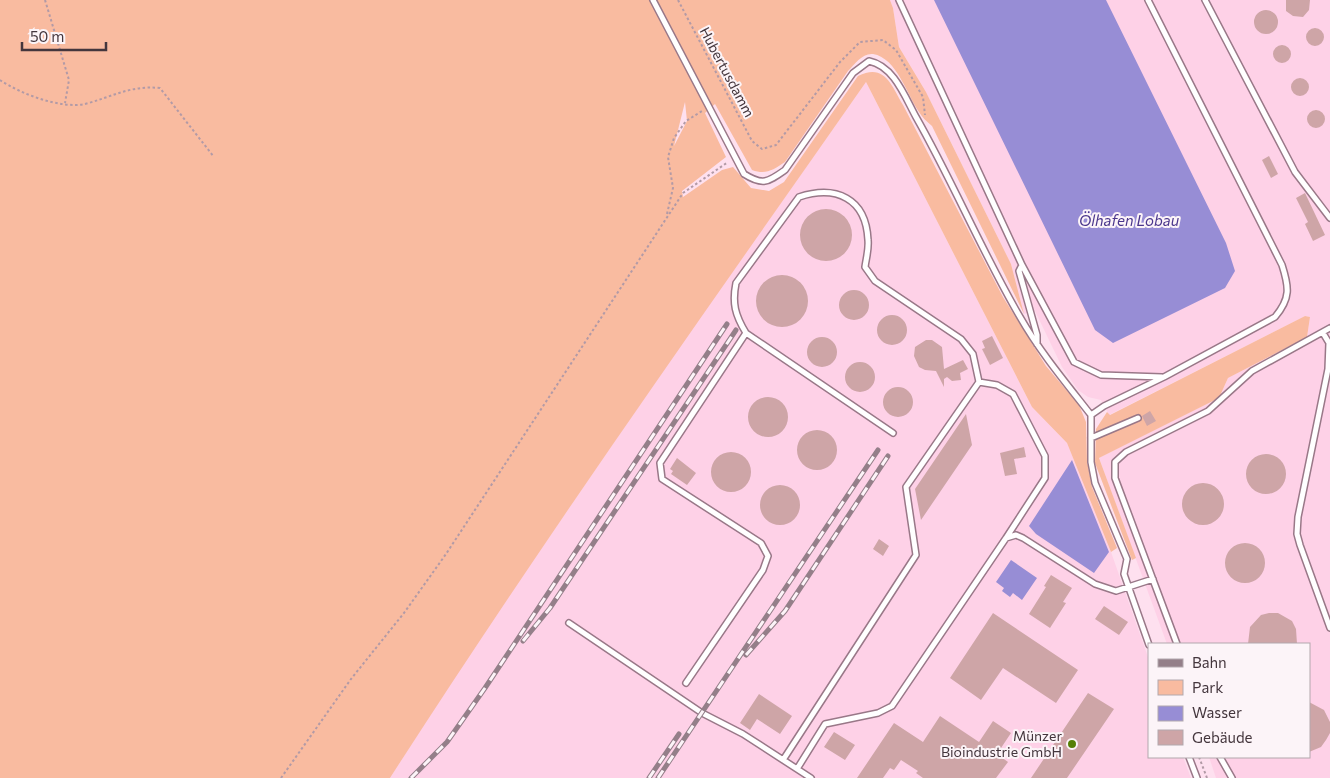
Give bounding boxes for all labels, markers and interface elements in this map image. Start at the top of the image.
scale bar [22,20,106,52]
street label: Hubertusdamm [697,24,758,120]
text: 50 m [30,27,64,45]
water label: Ölhafen Lobau [1079,211,1180,229]
legend [1148,643,1310,758]
text: Bahn [1192,653,1227,671]
text: Park [1192,678,1223,696]
text: Wasser [1192,703,1242,721]
place label: Münzer Bioindustrie GmbH [941,727,1062,760]
text: Gebäude [1192,728,1253,746]
marker: Münzer Bioindustrie GmbH [1066,738,1078,750]

